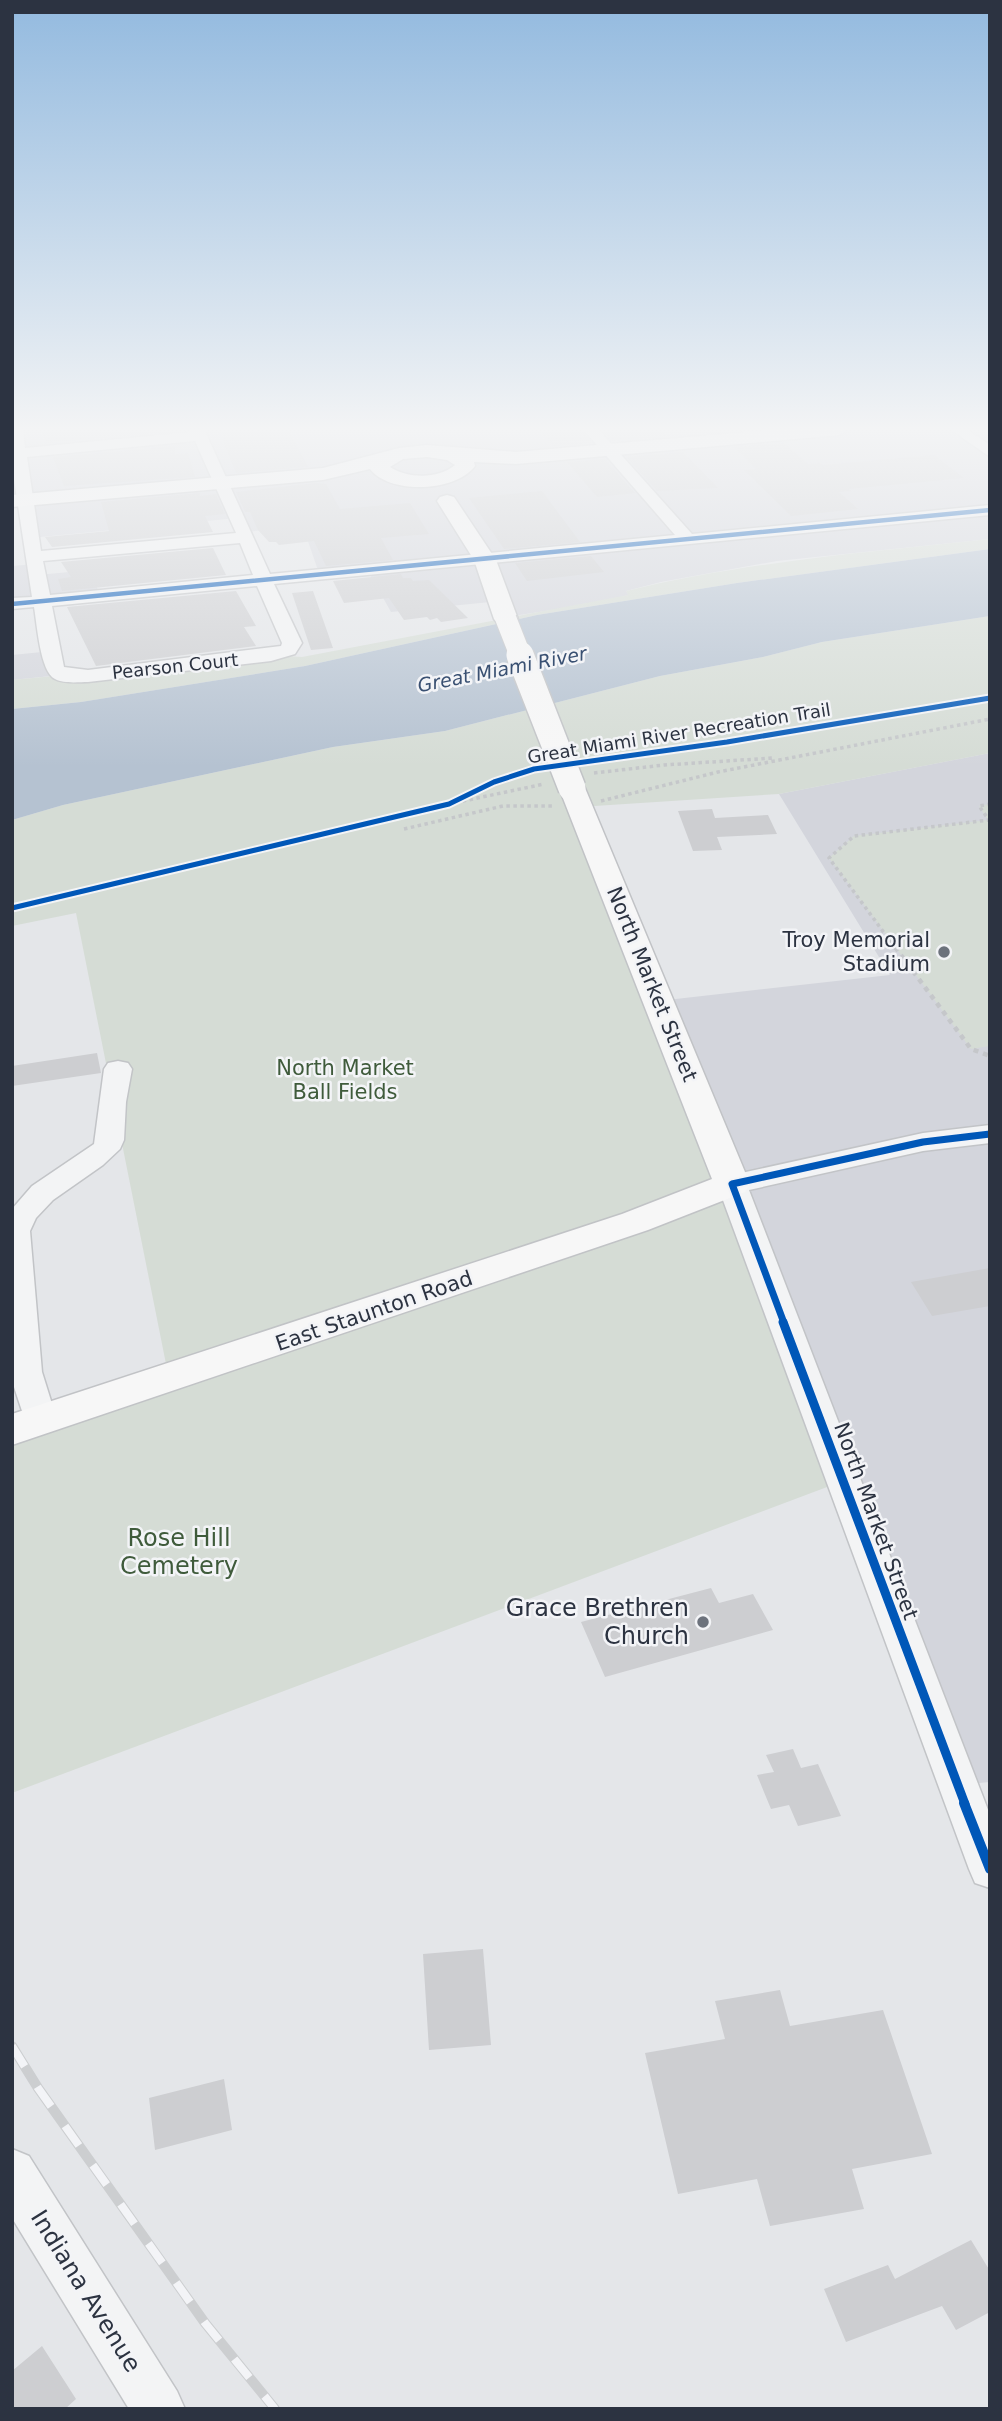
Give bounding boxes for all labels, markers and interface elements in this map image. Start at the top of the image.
water label: Great Miami River [416,642,590,696]
street label: Pearson Court [111,649,239,683]
street label: Great Miami River Recreation Trail [526,699,832,767]
street label: North Market Street [602,883,702,1085]
place label: Troy Memorial Stadium [782,928,930,976]
marker: Troy Memorial Stadium [936,944,952,960]
park label: North Market Ball Fields [276,1056,414,1104]
street label: East Staunton Road [272,1266,476,1356]
street label: North Market Street [829,1419,923,1623]
park label: Rose Hill Cemetery [120,1524,238,1580]
place label: Grace Brethren Church [506,1594,689,1650]
marker: Grace Brethren Church [695,1614,711,1630]
street label: Indiana Avenue [25,2205,147,2377]

